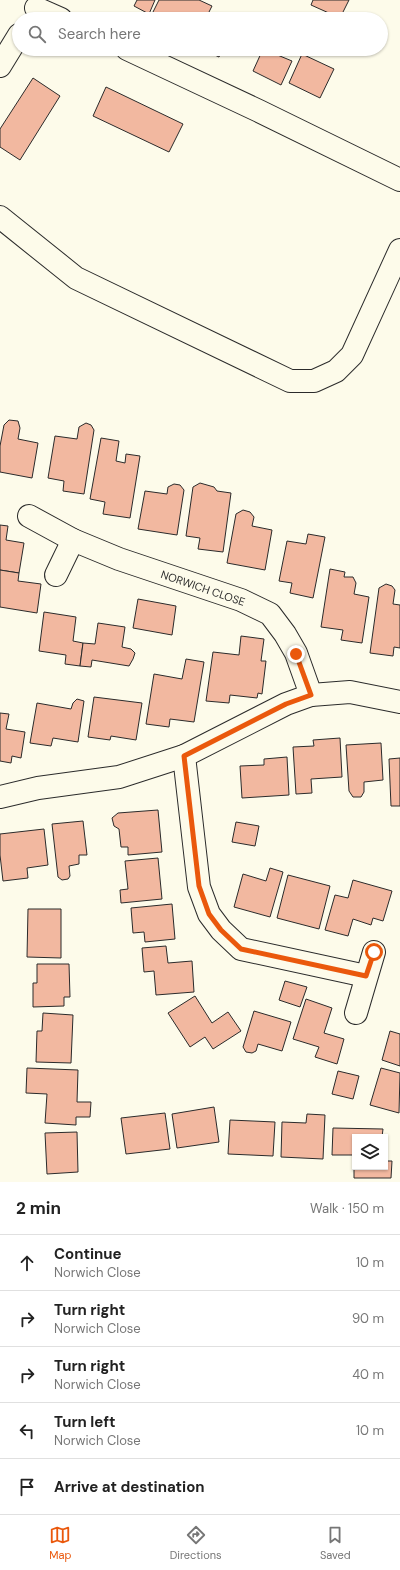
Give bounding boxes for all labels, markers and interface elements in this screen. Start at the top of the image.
search box [12,12,388,56]
icon: search [26,23,48,45]
text: Search here [58,24,141,44]
street label: NORWICH CLOSE [159,567,247,609]
route end [287,645,305,663]
route start [365,943,383,961]
map controls [352,1134,388,1170]
button: layers [352,1134,388,1170]
text: 2 min [16,1197,61,1219]
text: Walk · 150 m [310,1200,384,1217]
text: Continue [54,1244,122,1264]
icon: ahead [16,1252,38,1274]
text: 10 m [356,1254,384,1271]
text: Norwich Close [54,1264,141,1281]
text: Turn right [54,1300,125,1320]
icon: right [16,1308,38,1330]
text: 90 m [352,1310,384,1327]
text: Norwich Close [54,1320,141,1337]
text: Turn right [54,1356,125,1376]
icon: right [16,1364,38,1386]
text: 40 m [352,1366,384,1383]
text: Norwich Close [54,1376,141,1393]
text: Turn left [54,1412,115,1432]
icon: left [16,1420,38,1442]
text: 10 m [356,1422,384,1439]
text: Norwich Close [54,1432,141,1449]
icon: arrive [16,1476,38,1498]
text: Arrive at destination [54,1477,205,1497]
tab: Map [49,1524,71,1562]
tab: Directions [170,1524,222,1562]
tab: Saved [320,1524,351,1562]

